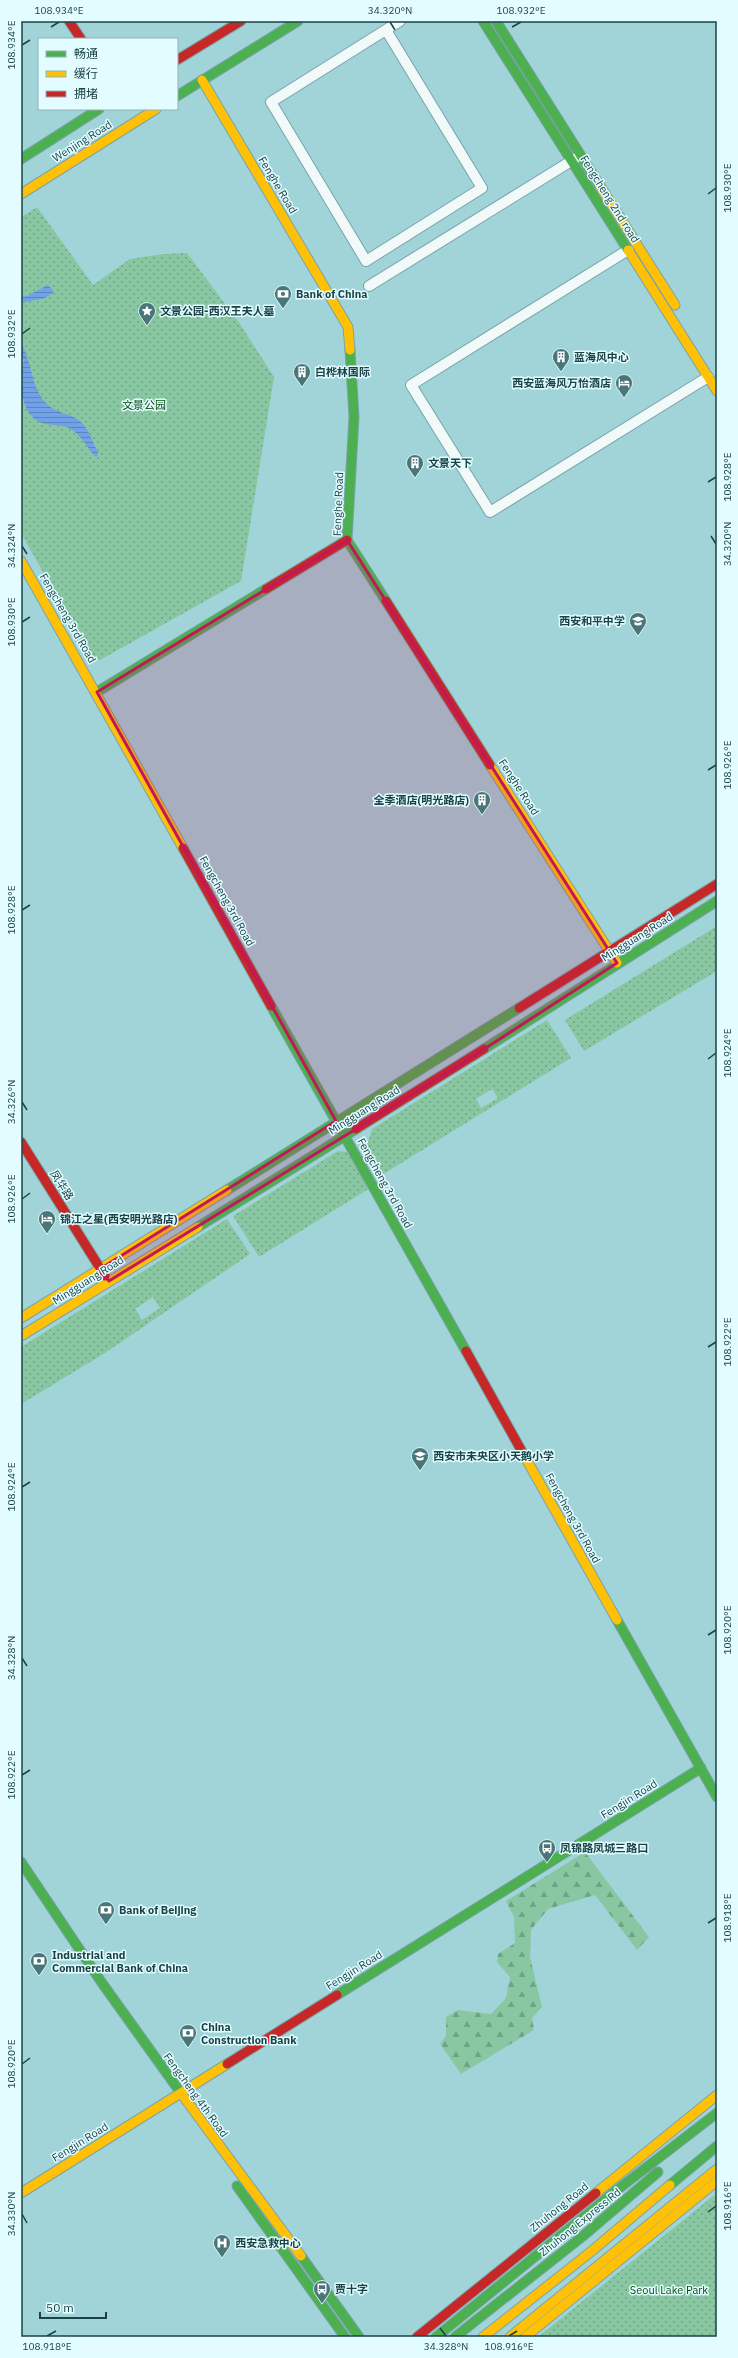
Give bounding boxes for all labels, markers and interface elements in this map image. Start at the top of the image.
text: 108.934°E [34,4,84,17]
text: 34.320°N [368,4,412,17]
text: 108.932°E [496,4,546,17]
text: 108.934°E [5,20,18,70]
legend [38,38,178,110]
text: 畅通 [74,46,98,61]
text: 缓行 [74,66,98,81]
text: 拥堵 [74,86,98,101]
street label: Wenjing Road [50,117,114,165]
street label: Fengcheng 2nd road [577,153,643,245]
street label: Fenghe Road [255,154,301,216]
text: 108.930°E [721,163,734,213]
bank icon: Bank of China [273,284,293,309]
place label: Bank of China [296,287,367,301]
place icon: 文景公园-西汉王夫人墓 [137,301,157,326]
place label: 文景公园-西汉王夫人墓 [160,304,274,318]
text: 108.932°E [5,309,18,359]
building icon: 蓝海风中心 [551,347,571,372]
place label: 蓝海风中心 [574,350,629,364]
building icon: 白桦林国际 [292,362,312,387]
place label: 白桦林国际 [315,365,370,379]
hotel icon: 西安蓝海风万怡酒店 [614,373,634,398]
place label: 西安蓝海风万怡酒店 [512,376,611,390]
park label: 文景公园 [122,398,166,412]
text: 108.928°E [721,452,734,502]
building icon: 文景天下 [405,453,425,478]
place label: 文景天下 [428,456,472,470]
street label: Fenghe Road [330,472,346,536]
text: 34.320°N [721,522,734,566]
text: 34.324°N [5,524,18,568]
street label: Fengcheng 3rd Road [37,571,99,665]
text: 108.930°E [5,597,18,647]
school or university icon: 西安和平中学 [628,611,648,636]
place label: 西安和平中学 [559,614,625,628]
text: 108.926°E [721,740,734,790]
street label: Fenghe Road [496,756,542,818]
building icon: 全季酒店(明光路店) [472,790,492,815]
place label: 全季酒店(明光路店) [374,793,469,807]
street label: Fengcheng 3rd Road [196,853,258,949]
text: 108.928°E [5,885,18,935]
street label: Mingguang Road [599,909,675,965]
text: 108.924°E [721,1028,734,1078]
text: 34.326°N [5,1080,18,1124]
street label: Mingguang Road [326,1082,402,1138]
street label: Fengcheng 3rd Road [354,1135,416,1231]
street label: 凤华路 [47,1167,77,1203]
text: 108.926°E [5,1174,18,1224]
hotel icon: 锦江之星(西安明光路店) [37,1209,57,1234]
place label: 锦江之星(西安明光路店) [60,1212,178,1226]
street label: Mingguang Road [50,1252,126,1308]
text: 108.922°E [721,1317,734,1367]
school or university icon: 西安市未央区小天鹅小学 [410,1446,430,1471]
place label: 西安市未央区小天鹅小学 [433,1449,554,1463]
text: 108.924°E [5,1462,18,1512]
street label: Fengcheng 3rd Road [542,1470,604,1566]
text: 108.920°E [721,1605,734,1655]
text: 34.328°N [5,1636,18,1680]
text: 108.922°E [5,1750,18,1800]
street label: Fengjin Road [598,1776,660,1822]
bus stop icon: 凤锦路凤城三路口 [537,1838,557,1863]
place label: 凤锦路凤城三路口 [560,1841,648,1855]
text: 108.918°E [721,1893,734,1943]
bank icon: Bank of Beijing [96,1900,116,1925]
place label: Bank of Beijing [119,1903,197,1917]
street label: Fengjin Road [323,1947,385,1993]
place label: Industrial and Commercial Bank of China [52,1948,188,1975]
bank icon: Industrial and Commercial Bank of China [29,1951,49,1976]
place label: China Construction Bank [201,2020,297,2047]
bank icon: China Construction Bank [178,2023,198,2048]
text: 108.920°E [5,2039,18,2089]
street label: Fengcheng 4th Road [161,2050,231,2140]
street label: Fengjin Road [49,2119,111,2165]
street label: Zhuhong Road [527,2179,591,2235]
text: 108.916°E [721,2181,734,2231]
street label: Zhuhong Express Rd [536,2185,624,2259]
text: 34.330°N [5,2192,18,2236]
hospital icon: 西安急救中心 [212,2233,232,2258]
place label: 西安急救中心 [235,2236,301,2250]
bus stop icon: 贾十字 [312,2279,332,2304]
place label: 贾十字 [335,2282,368,2296]
park label: Seoul Lake Park [630,2283,708,2297]
scale bar [40,2294,106,2320]
text: 50 m [46,2300,74,2315]
text: 108.918°E [22,2340,72,2353]
text: 34.328°N [424,2340,468,2353]
text: 108.916°E [484,2340,534,2353]

